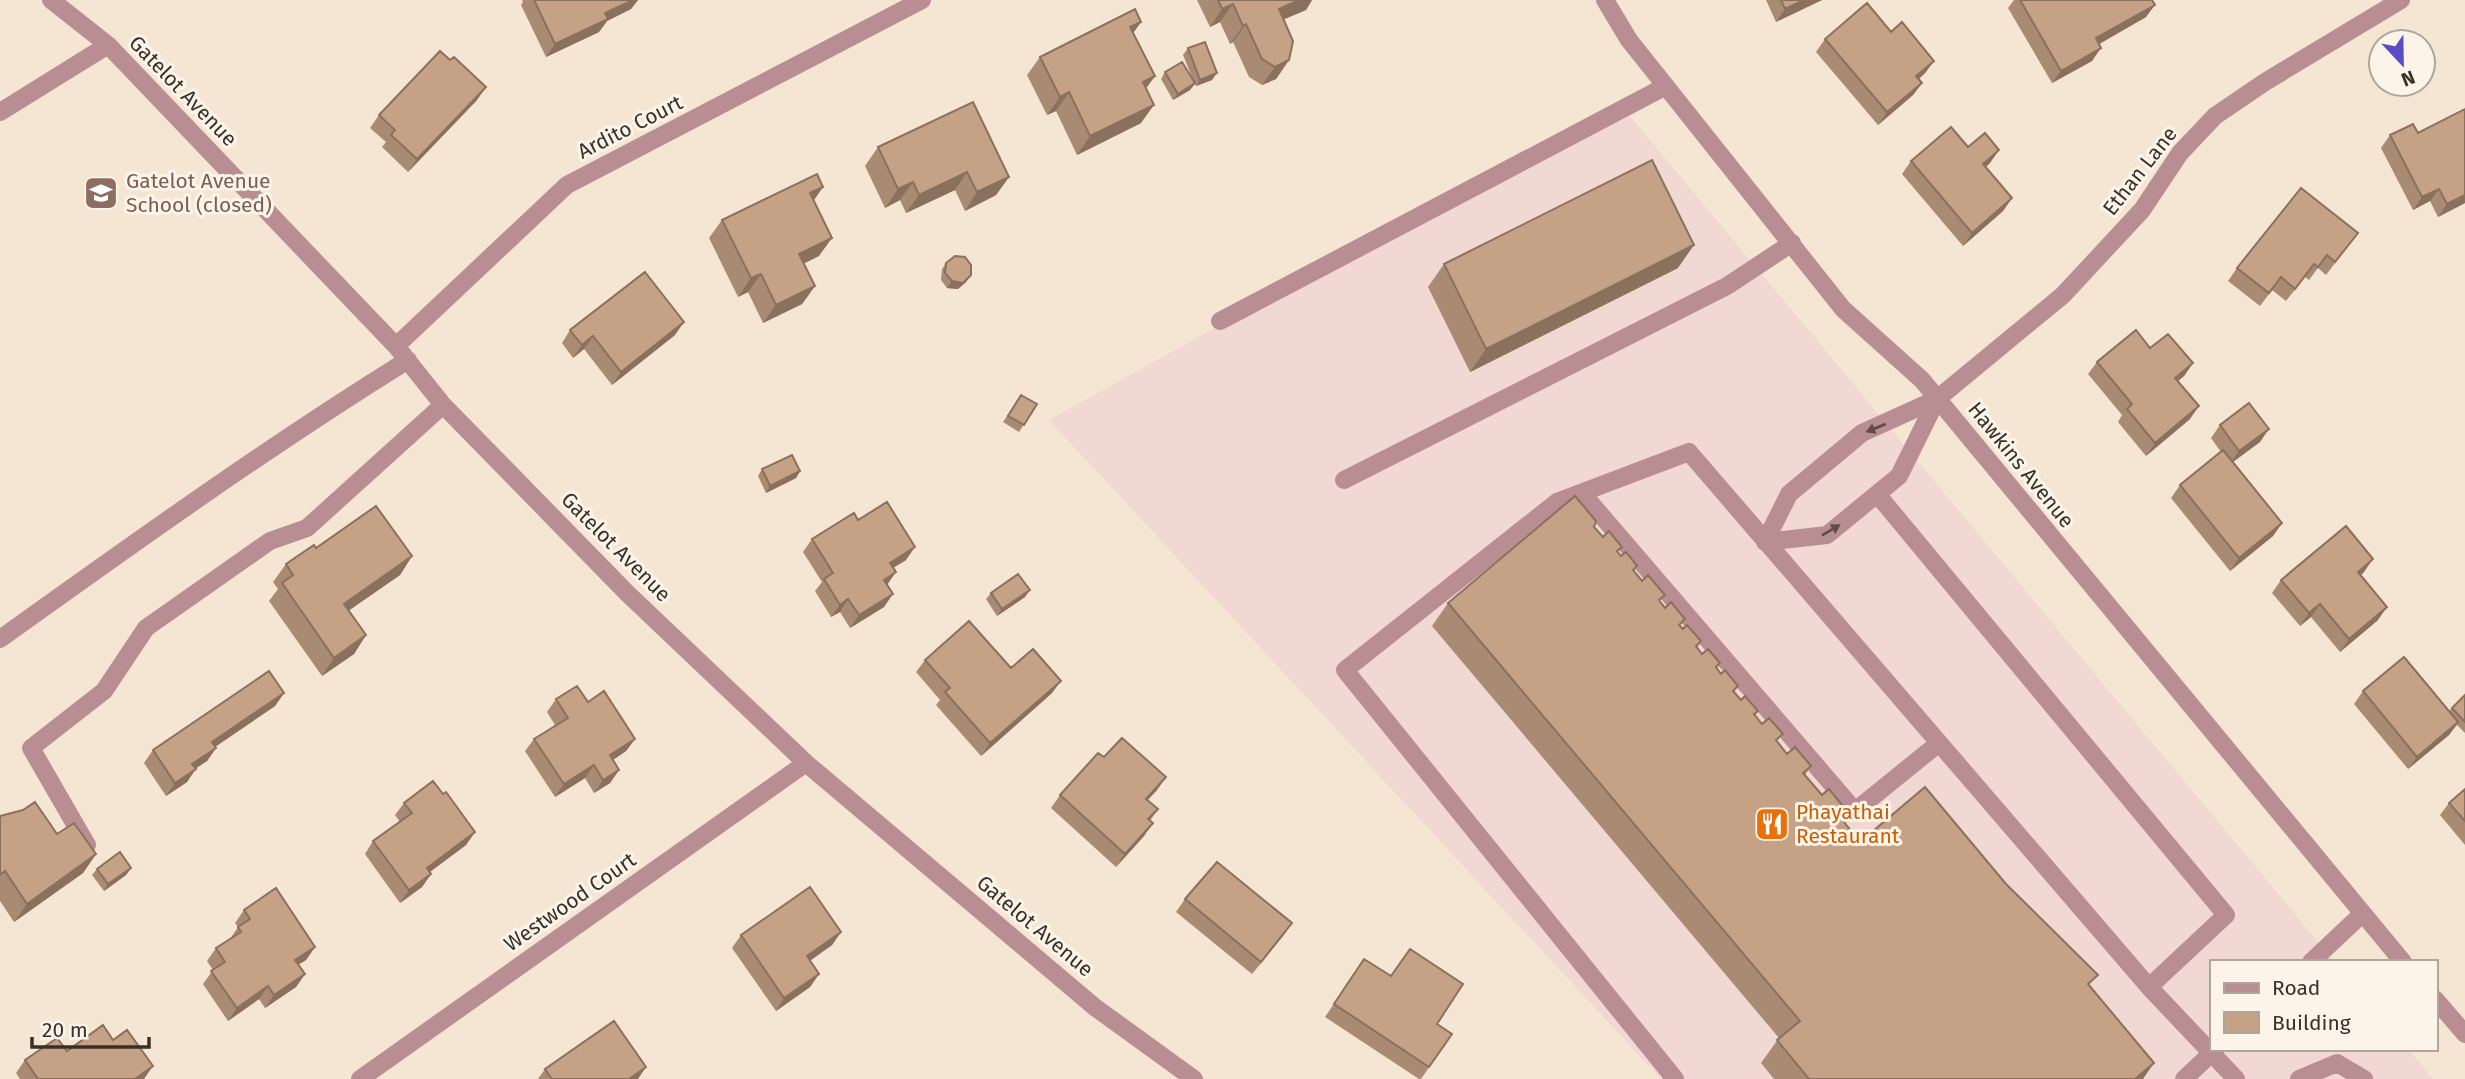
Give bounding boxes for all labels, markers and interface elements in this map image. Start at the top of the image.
north arrow [2367,28,2437,98]
street label: Gatelot Avenue [123,30,243,152]
text: N [2398,65,2418,91]
street label: Ardito Court [573,89,687,165]
street label: Ethan Lane [2097,121,2183,221]
place label: Gatelot Avenue School (closed) [126,168,272,218]
school or university icon: Gatelot Avenue School (closed) [82,174,120,212]
street label: Hawkins Avenue [1962,397,2080,533]
one-way arrow [1865,423,1886,434]
street label: Gatelot Avenue [556,487,676,607]
one-way arrow [1821,524,1841,537]
place label: Phayathai Restaurant [1796,799,1900,849]
restaurant icon: Phayathai Restaurant [1753,805,1791,843]
street label: Westwood Court [499,847,641,957]
street label: Gatelot Avenue [971,870,1099,982]
legend [2210,960,2437,1051]
text: Road [2272,975,2320,1001]
scale bar [32,1006,149,1050]
text: Building [2272,1010,2351,1036]
text: 20 m [42,1017,88,1043]

